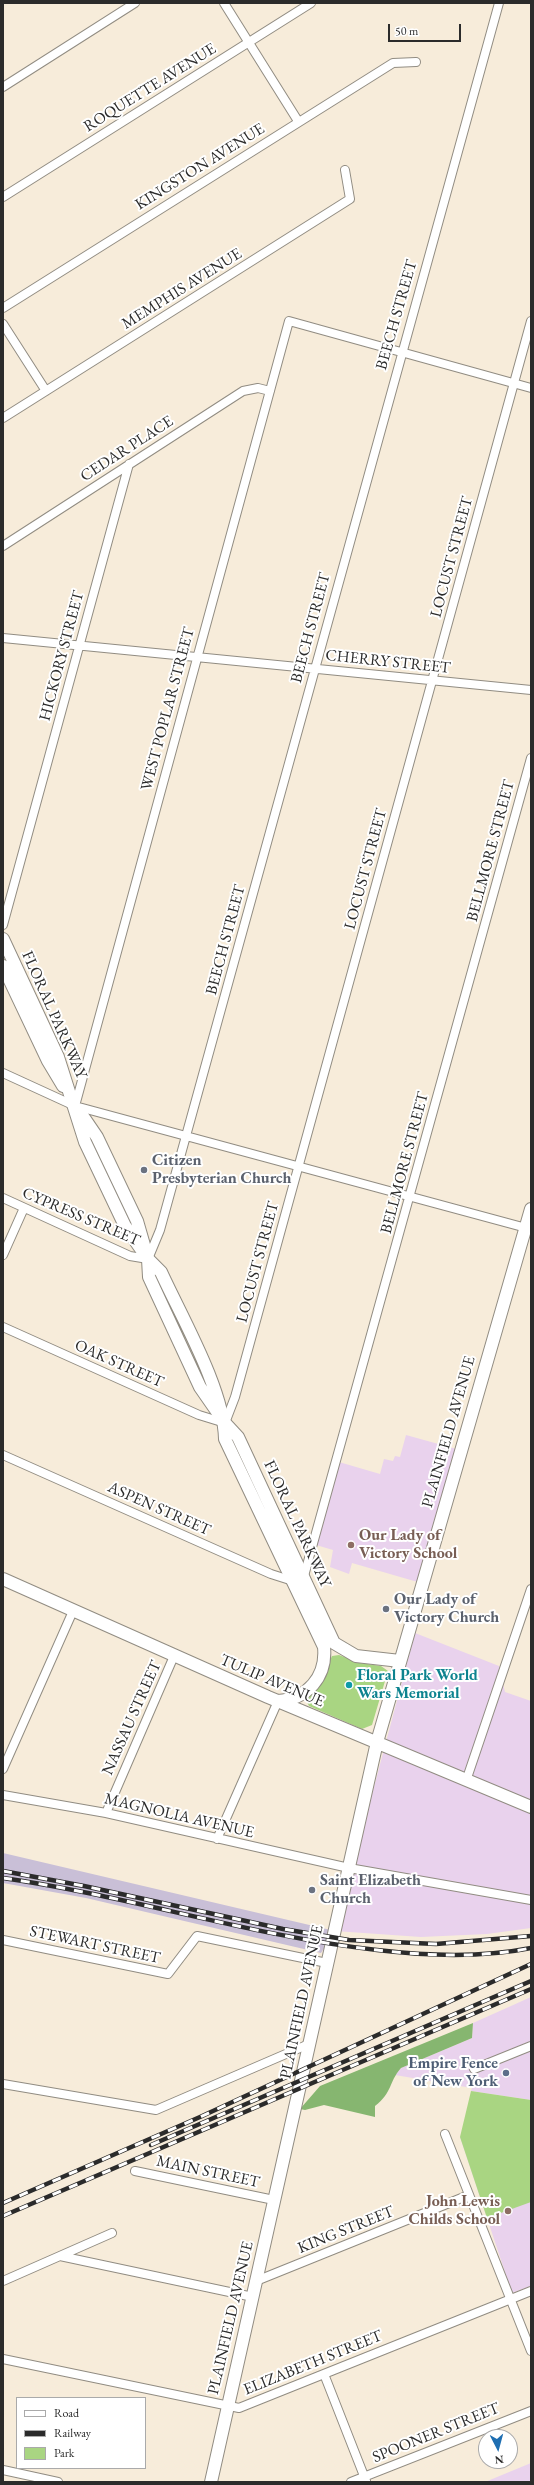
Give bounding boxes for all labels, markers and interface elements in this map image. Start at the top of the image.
scale bar [390,16,463,42]
text: 50 m [395,23,418,39]
street label: ROQUETTE AVENUE [80,39,220,137]
street label: KINGSTON AVENUE [132,119,268,215]
street label: MEMPHIS AVENUE [118,244,246,334]
street label: BEECH STREET [372,258,422,372]
street label: CEDAR PLACE [77,412,177,486]
street label: LOCUST STREET [427,494,477,620]
street label: BEECH STREET [287,571,335,685]
street label: HICKORY STREET [35,589,89,723]
street label: WEST POPLAR STREET [137,625,199,793]
street label: CHERRY STREET [325,646,451,678]
street label: BELLMORE STREET [463,778,519,924]
street label: LOCUST STREET [341,806,391,932]
street label: BEECH STREET [202,883,250,997]
street label: FLORAL PARKWAY [17,948,91,1082]
street label: BELLMORE STREET [377,1090,433,1236]
place label: Citizen Presbyterian Church [152,1151,291,1189]
marker: Citizen Presbyterian Church [139,1165,149,1175]
street label: CYPRESS STREET [19,1183,143,1251]
street label: LOCUST STREET [233,1199,283,1325]
street label: OAK STREET [72,1336,166,1392]
street label: PLAINFIELD AVENUE [418,1354,480,1510]
street label: FLORAL PARKWAY [259,1457,335,1591]
street label: ASPEN STREET [105,1478,213,1540]
place label: Our Lady of Victory School [359,1526,457,1564]
marker: Our Lady of Victory School [346,1540,356,1550]
place label: Our Lady of Victory Church [394,1590,499,1628]
marker: Our Lady of Victory Church [381,1604,391,1614]
street label: TULIP AVENUE [217,1650,327,1712]
street label: NASSAU STREET [98,1658,166,1778]
place label: Floral Park World Wars Memorial [357,1666,478,1704]
marker: Floral Park World Wars Memorial [344,1680,354,1690]
street label: MAGNOLIA AVENUE [102,1789,256,1843]
place label: Saint Elizabeth Church [320,1871,421,1909]
marker: Saint Elizabeth Church [307,1885,317,1895]
street label: STEWART STREET [28,1922,162,1968]
street label: PLAINFIELD AVENUE [276,1923,328,2081]
place label: Empire Fence of New York [408,2054,498,2092]
marker: Empire Fence of New York [501,2068,511,2078]
street label: MAIN STREET [155,2152,261,2192]
place label: John Lewis Childs School [408,2192,500,2230]
street label: KING STREET [295,2202,397,2258]
marker: John Lewis Childs School [503,2206,513,2216]
street label: PLAINFIELD AVENUE [204,2239,258,2397]
street label: ELIZABETH STREET [241,2326,385,2400]
legend [16,2397,146,2469]
street label: SPOONER STREET [370,2399,502,2467]
text: Road [54,2405,79,2421]
text: Railway [54,2425,91,2441]
north arrow [478,2429,518,2469]
text: Park [54,2445,74,2461]

